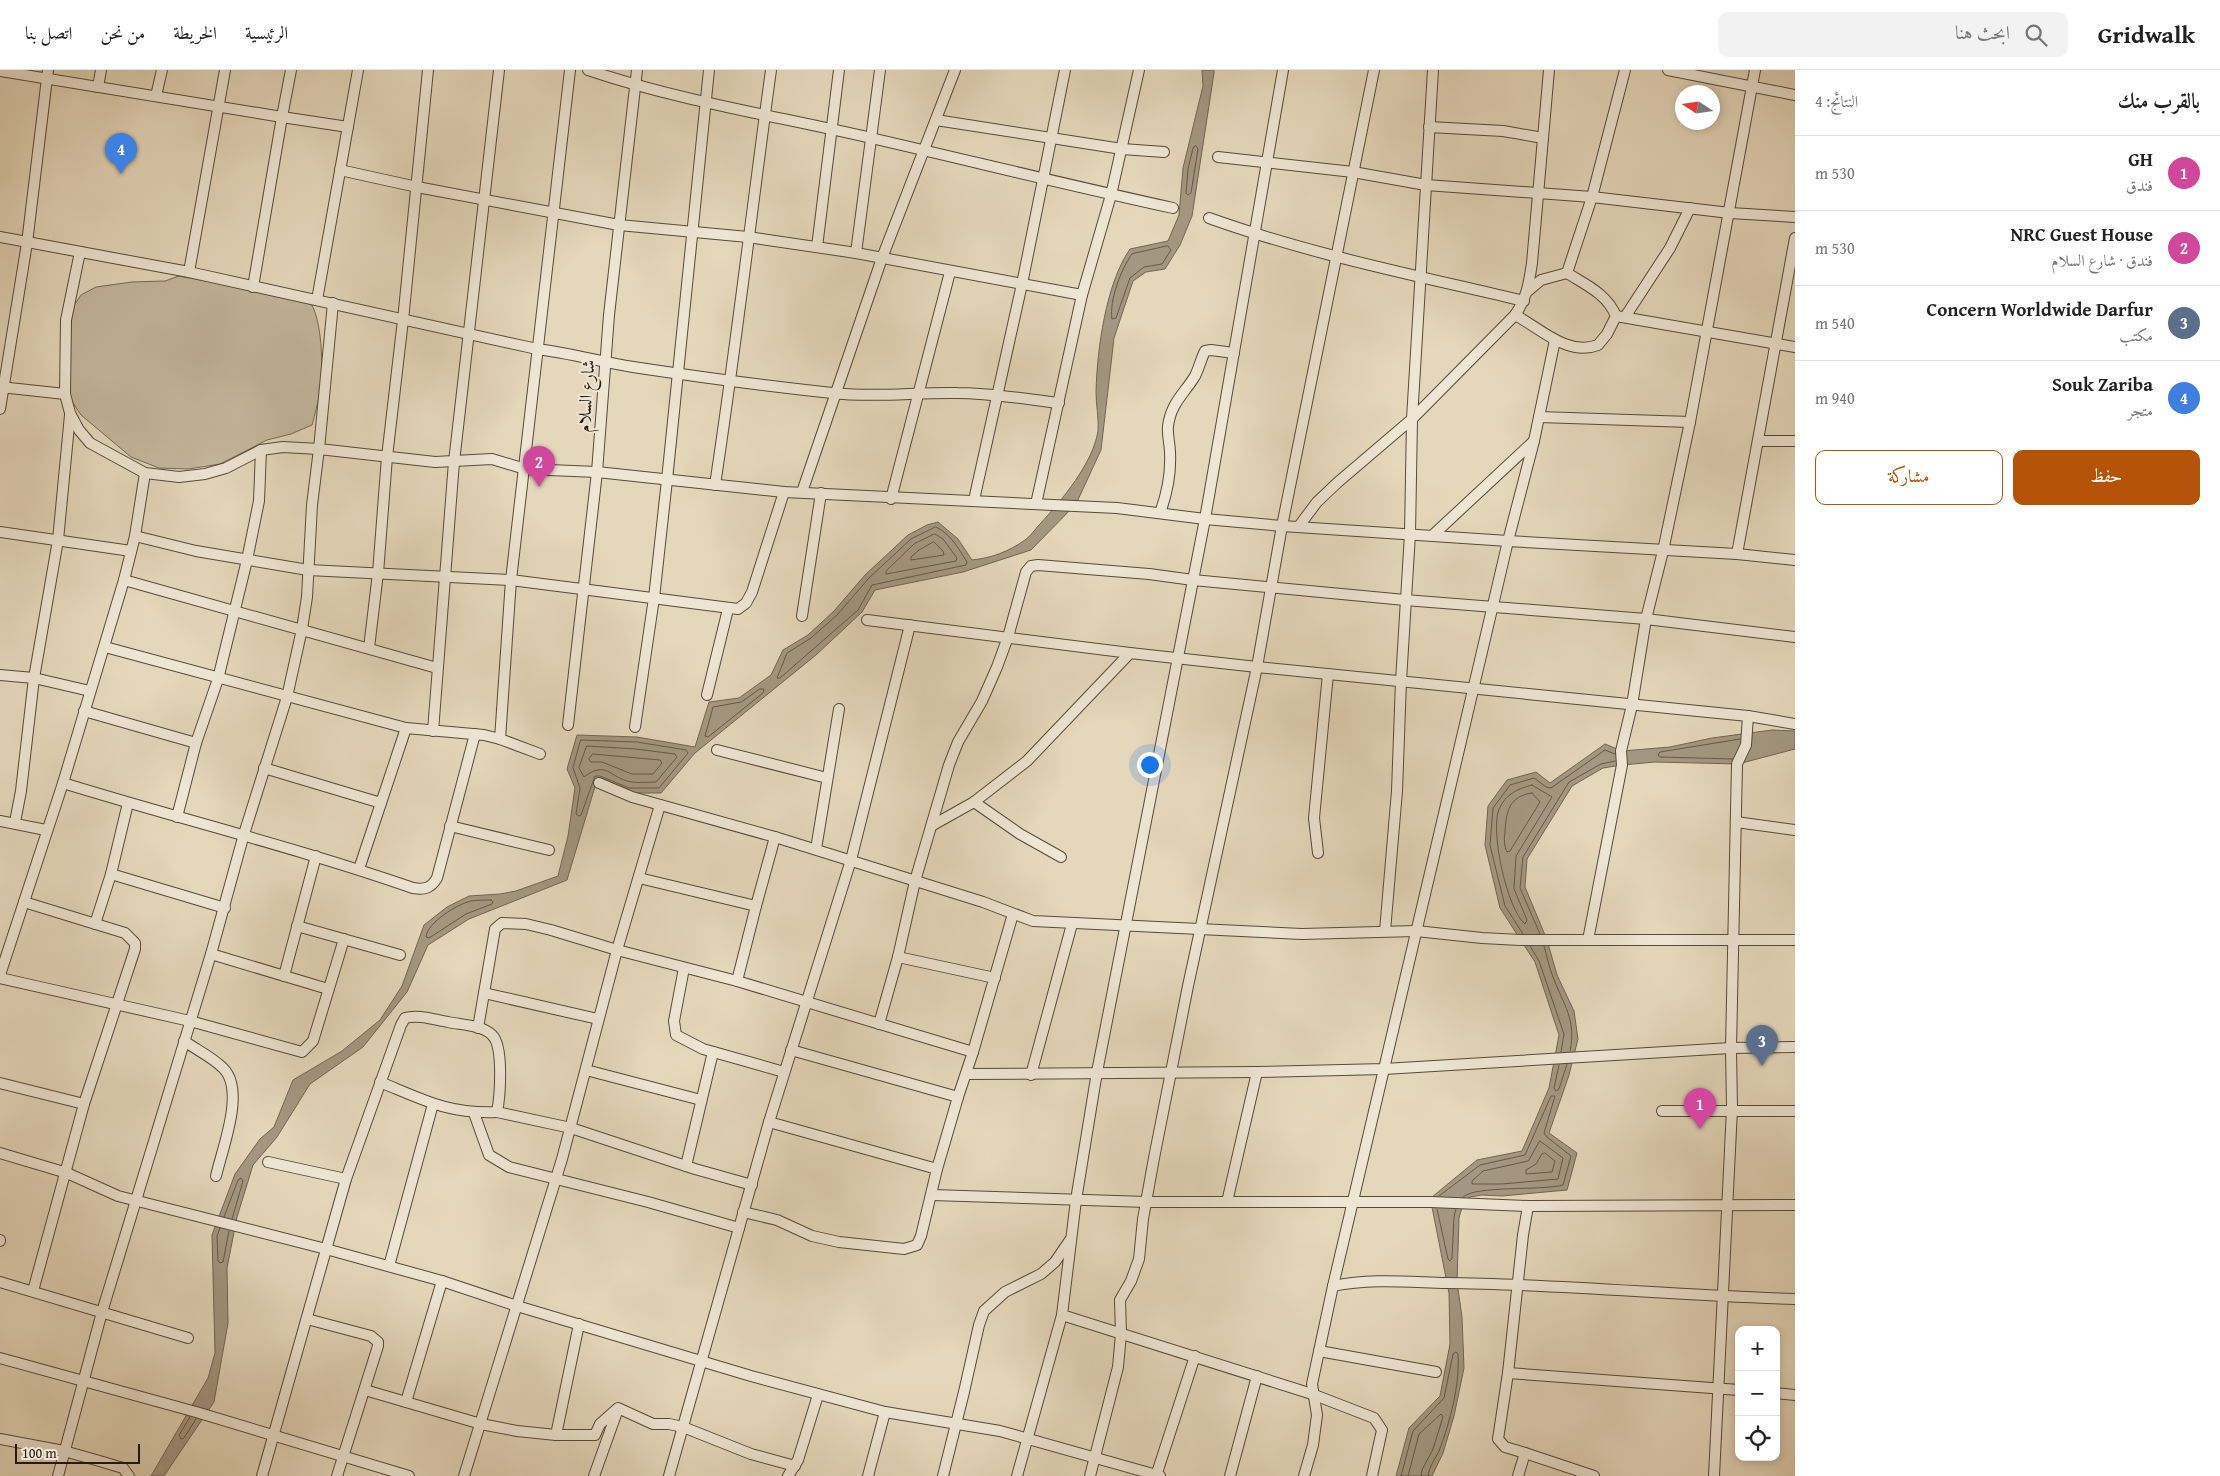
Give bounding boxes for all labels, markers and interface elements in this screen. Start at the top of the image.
search box [1718,12,2068,57]
text: Gridwalk [2098,17,2195,52]
text: ابحث هنا [1955,18,2010,46]
text: اتصل بنا [25,19,72,46]
text: من نحن [100,19,145,46]
text: الخريطة [173,19,217,46]
text: الرئيسية [245,19,288,46]
icon: search [2022,21,2050,49]
north arrow [1675,85,1720,130]
text: بالقرب منك [2118,85,2200,116]
text: النتائج: 4 [1815,89,1858,113]
pin: 4 [105,133,137,174]
text: GH [2128,145,2153,173]
text: 530 m [1815,161,1855,185]
text: 1 [2180,161,2188,185]
text: فندق [2126,173,2153,197]
text: NRC Guest House [2011,220,2153,248]
text: 530 m [1815,236,1855,260]
text: 2 [2180,236,2188,260]
text: فندق · شارع السلام [2051,248,2153,272]
text: Concern Worldwide Darfur [1927,295,2153,323]
text: 540 m [1815,311,1855,335]
text: 3 [2180,311,2188,335]
text: مكتب [2119,323,2153,347]
street label: شارع السلام [569,359,605,434]
text: Souk Zariba [2052,370,2153,398]
text: 940 m [1815,386,1855,410]
text: 4 [2180,386,2188,410]
text: متجر [2128,398,2153,422]
pin: 2 [523,446,555,487]
button: مشاركة [1815,450,2003,505]
button: حفظ [2013,450,2200,505]
your location [1137,752,1163,778]
pin: 3 [1746,1025,1778,1066]
pin: 1 [1684,1088,1716,1129]
map controls [1735,1326,1780,1461]
button: + [1735,1326,1780,1371]
button: − [1735,1371,1780,1416]
button: locate [1735,1416,1780,1461]
scale bar [15,1441,140,1464]
text: 100 m [22,1443,57,1463]

